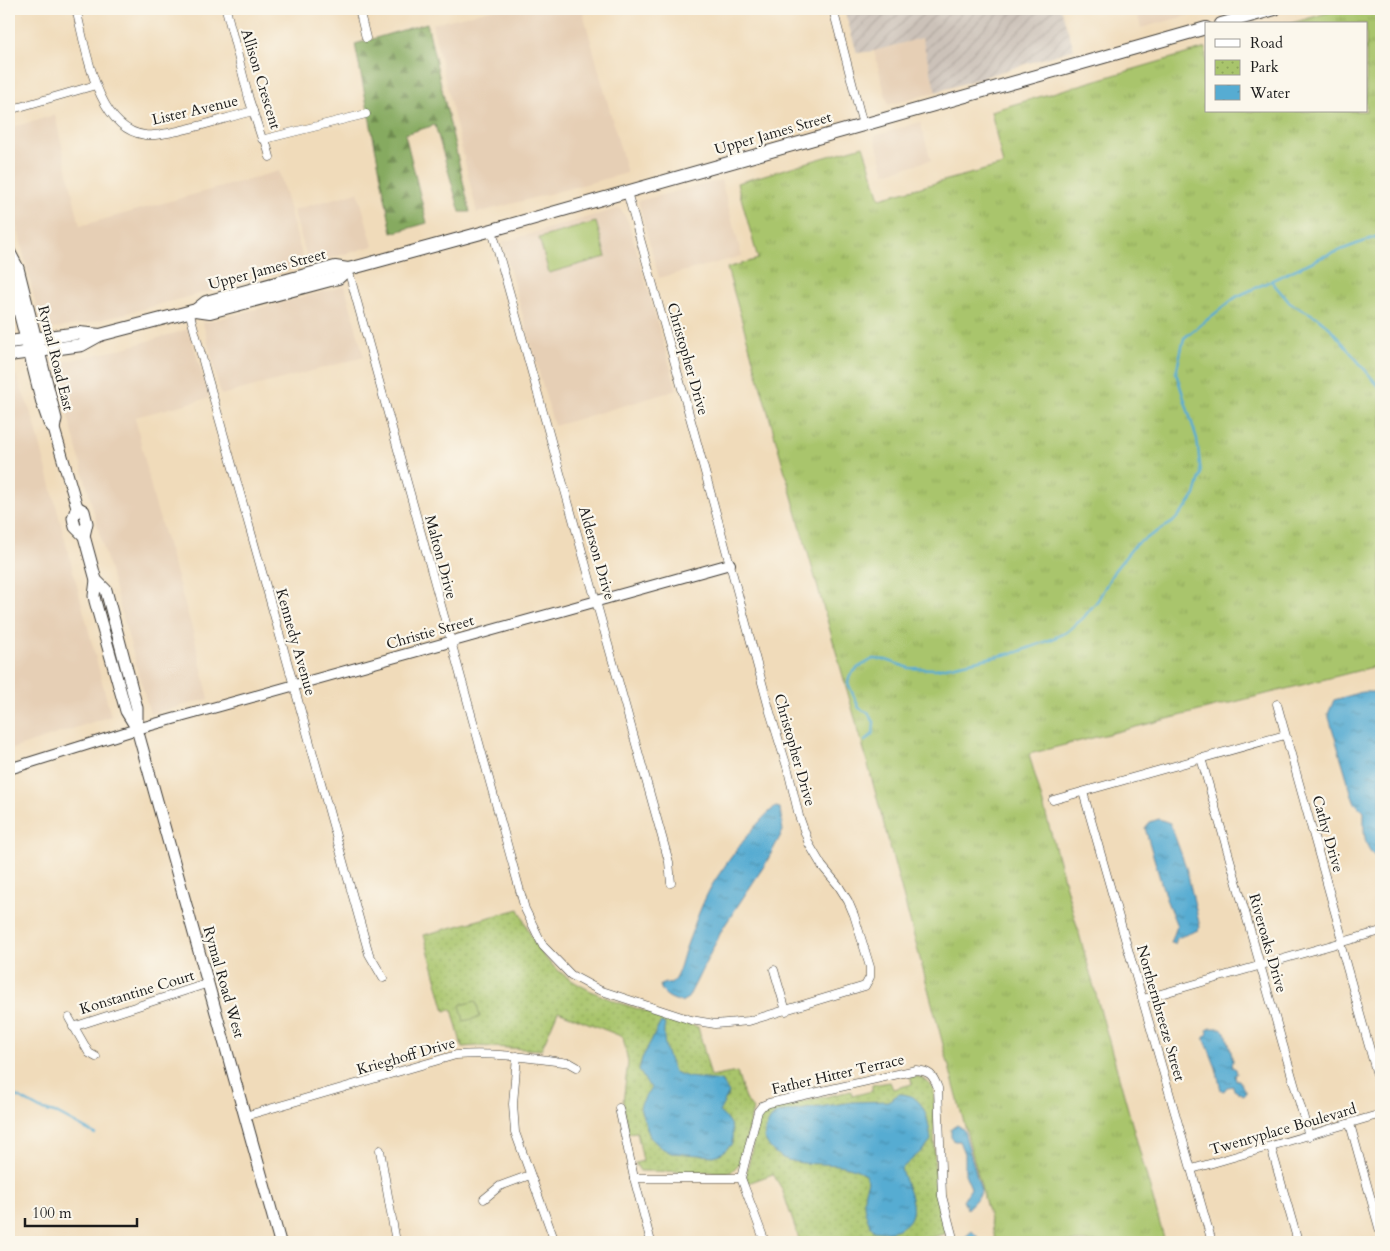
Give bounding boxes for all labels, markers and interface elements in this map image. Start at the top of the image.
legend [1205,22,1368,112]
street label: Allison Crescent [236,26,286,132]
text: Road [1250,33,1283,53]
text: Park [1250,57,1279,77]
text: Water [1249,83,1291,103]
street label: Lister Avenue [150,90,240,130]
street label: Upper James Street [712,107,834,159]
street label: Upper James Street [206,244,328,294]
street label: Christopher Drive [662,300,714,418]
street label: Rymal Road East [33,303,79,413]
street label: Alderson Drive [574,504,620,602]
street label: Malton Drive [420,513,462,601]
street label: Kennedy Avenue [271,586,321,698]
street label: Christie Street [384,610,476,654]
street label: Christopher Drive [769,691,821,809]
street label: Cathy Drive [1307,793,1349,875]
street label: Riveroaks Drive [1244,891,1292,995]
street label: Rymal Road West [198,924,250,1040]
street label: Northernbreeze Street [1132,943,1190,1084]
street label: Konstantine Court [77,965,197,1019]
street label: Krieghoff Drive [354,1032,458,1080]
street label: Father Hitter Terrace [770,1049,907,1099]
street label: Twentyplace Boulevard [1207,1098,1359,1160]
scale bar [25,1196,138,1228]
text: 100 m [32,1203,72,1223]

